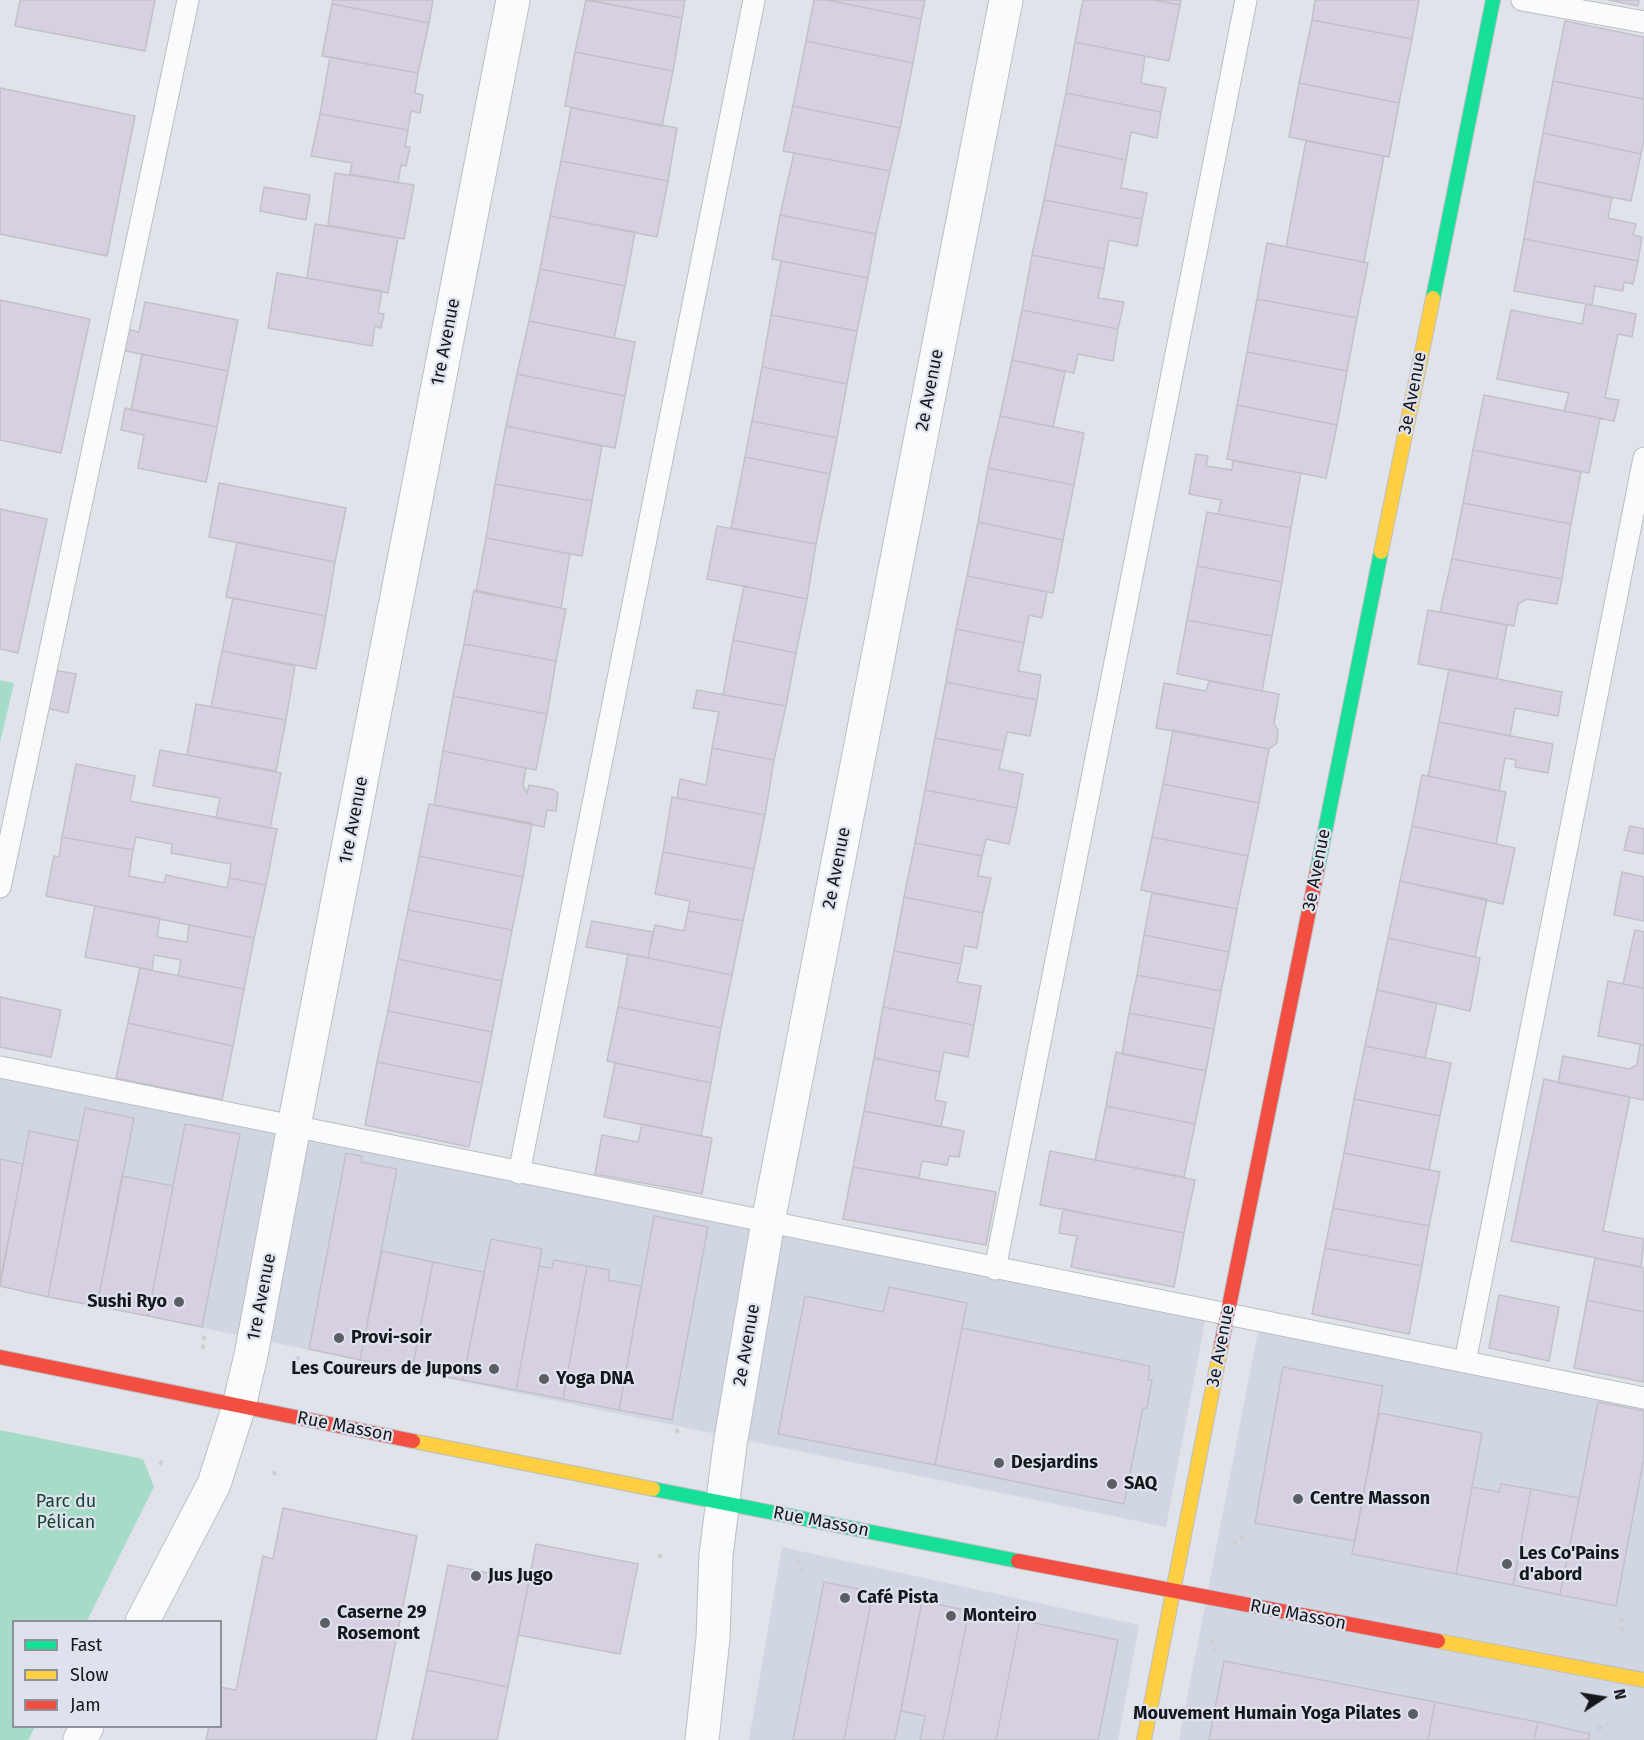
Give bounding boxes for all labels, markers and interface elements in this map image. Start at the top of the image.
street label: 1re Avenue [427,296,465,388]
street label: 2e Avenue [911,347,949,433]
street label: 3e Avenue [1394,350,1432,436]
street label: 1re Avenue [335,774,373,866]
street label: 2e Avenue [818,825,856,911]
street label: 3e Avenue [1298,827,1336,913]
street label: 1re Avenue [243,1251,281,1343]
place label: Sushi Ryo [87,1291,167,1313]
marker: Sushi Ryo [172,1295,186,1309]
street label: 2e Avenue [729,1302,765,1388]
street label: 3e Avenue [1202,1303,1240,1389]
place label: Provi-soir [351,1327,432,1349]
marker: Provi-soir [332,1331,346,1345]
place label: Les Coureurs de Jupons [291,1358,482,1380]
marker: Les Coureurs de Jupons [487,1362,501,1376]
place label: Yoga DNA [556,1368,634,1390]
marker: Yoga DNA [537,1372,551,1386]
street label: Rue Masson [295,1407,395,1447]
place label: Desjardins [1011,1452,1098,1474]
marker: Desjardins [992,1456,1006,1470]
place label: SAQ [1124,1473,1157,1495]
marker: SAQ [1105,1477,1119,1491]
place label: Centre Masson [1310,1488,1430,1510]
park label: Parc du Pélican [36,1491,96,1534]
marker: Centre Masson [1291,1492,1305,1506]
street label: Rue Masson [771,1502,871,1542]
place label: Les Co'Pains d'abord [1519,1543,1619,1586]
marker: Les Co'Pains d'abord [1500,1557,1514,1571]
place label: Jus Jugo [488,1565,553,1587]
marker: Jus Jugo [469,1569,483,1583]
place label: Café Pista [857,1587,939,1609]
marker: Café Pista [838,1591,852,1605]
street label: Rue Masson [1248,1595,1348,1635]
place label: Caserne 29 Rosemont [337,1602,426,1644]
place label: Monteiro [963,1605,1037,1627]
marker: Monteiro [944,1609,958,1623]
marker: Caserne 29 Rosemont [318,1616,332,1630]
legend [12,1620,222,1728]
text: Fast [70,1634,102,1656]
text: Slow [70,1664,108,1686]
north arrow [1572,1668,1632,1728]
text: N [1610,1687,1630,1701]
text: Jam [70,1694,101,1716]
place label: Mouvement Humain Yoga Pilates [1133,1703,1401,1725]
marker: Mouvement Humain Yoga Pilates [1406,1707,1420,1721]

